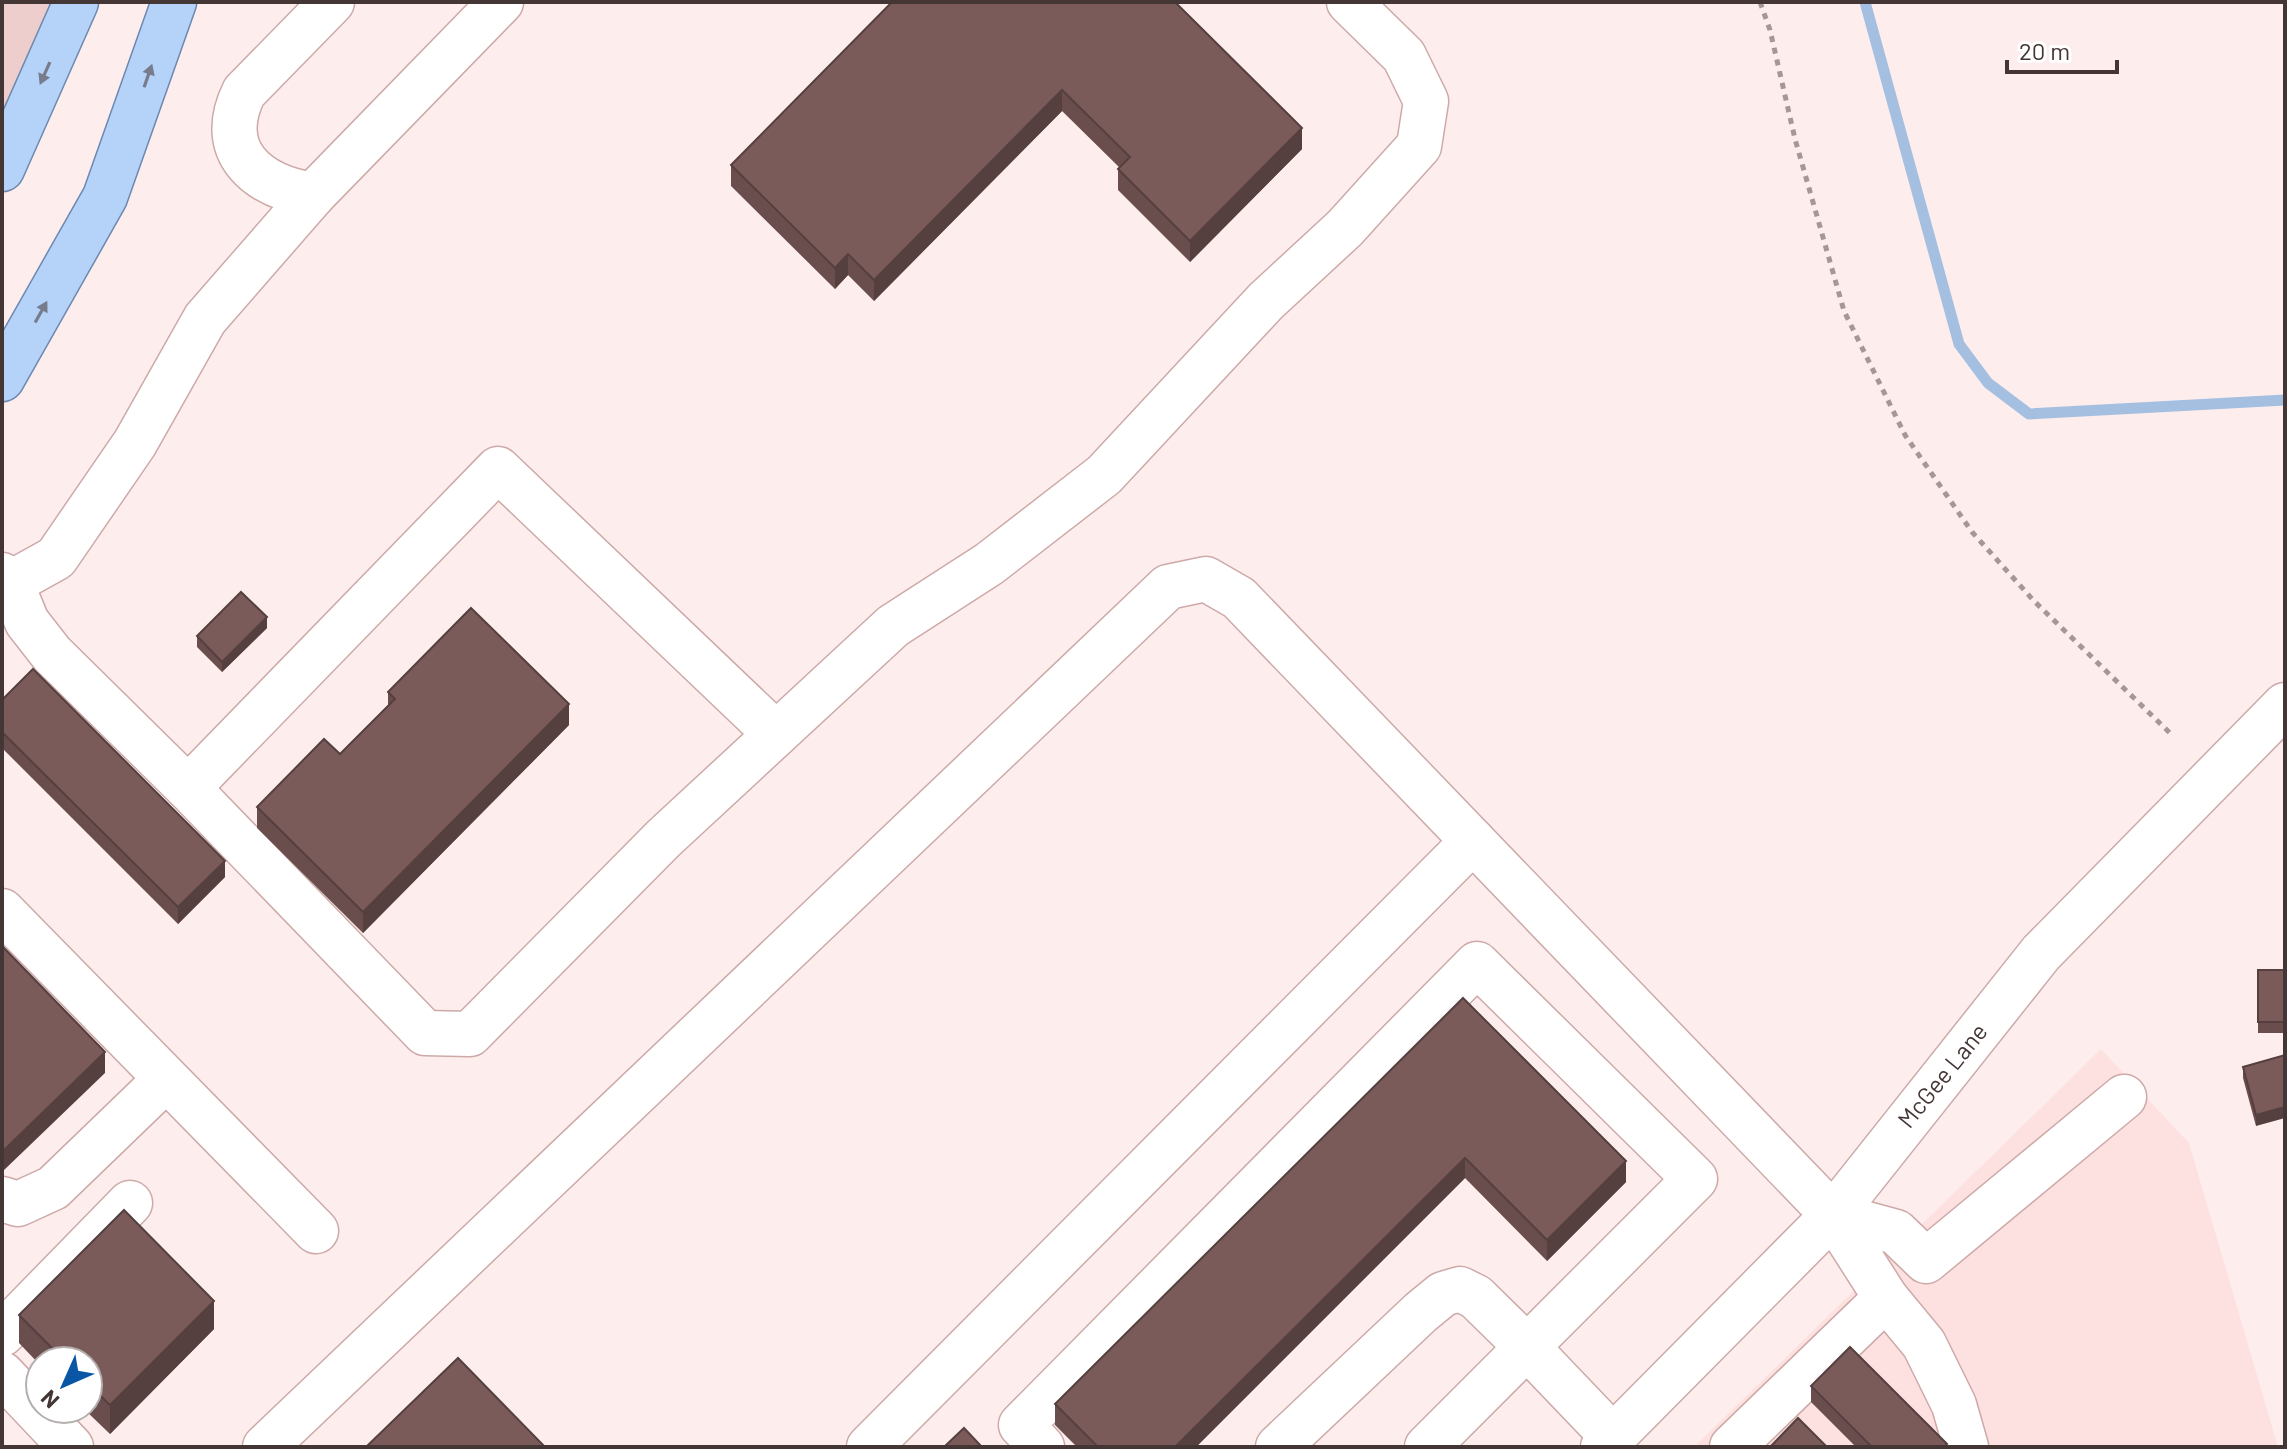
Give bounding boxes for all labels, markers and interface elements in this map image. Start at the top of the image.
scale bar [2007,24,2117,74]
text: 20 m [2019,36,2070,65]
one-way arrow [38,61,51,85]
one-way arrow [142,64,154,88]
one-way arrow [34,300,48,323]
street label: McGee Lane [1891,1017,1993,1133]
north arrow [24,1345,104,1425]
text: N [35,1385,64,1414]

